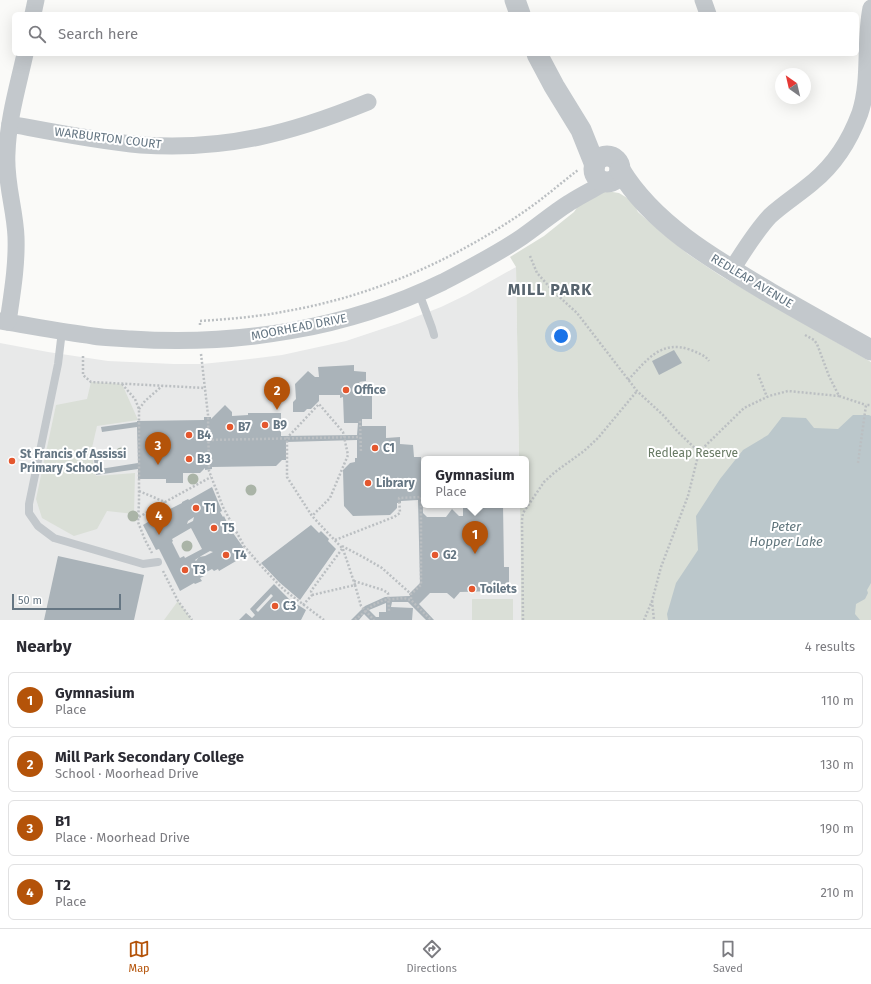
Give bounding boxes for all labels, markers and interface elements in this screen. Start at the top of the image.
search box [12,12,859,56]
icon: search [26,23,48,45]
text: Search here [58,25,138,43]
north arrow [775,68,811,104]
street label: WARBURTON COURT [54,124,163,152]
street label: REDLEAP AVENUE [708,251,796,311]
district label: MILL PARK [508,280,592,299]
street label: MOORHEAD DRIVE [250,311,348,343]
your location [551,326,571,346]
pin: 2 [264,377,290,410]
place label: Office [354,383,386,397]
marker: Office [341,385,351,395]
place label: B9 [273,418,287,432]
place label: B7 [238,420,251,434]
marker: B9 [260,420,270,430]
marker: B7 [225,422,235,432]
place label: B4 [197,428,211,442]
marker: B4 [184,430,194,440]
pin: 3 [145,432,171,465]
place label: C1 [383,441,395,455]
marker: C1 [370,443,380,453]
park label: Redleap Reserve [648,446,738,460]
place label: St Francis of Assissi Primary School [20,447,126,475]
place label: B3 [197,452,211,466]
marker: B3 [184,454,194,464]
marker: St Francis of Assissi Primary School [7,456,17,466]
popup [421,456,529,508]
text: Gymnasium [435,466,515,484]
place label: Library [376,476,415,490]
marker: Library [363,478,373,488]
text: Place [435,484,466,499]
place label: T1 [204,501,216,515]
pin: 4 [146,502,172,535]
marker: T1 [191,503,201,513]
water label: Peter Hopper Lake [749,519,823,549]
place label: T5 [222,521,235,535]
pin: 1 [462,521,488,554]
marker: T5 [209,523,219,533]
place label: T4 [234,548,247,562]
place label: G2 [443,548,457,562]
marker: T4 [221,550,231,560]
marker: G2 [430,550,440,560]
place label: T3 [193,563,206,577]
marker: T3 [180,565,190,575]
place label: Toilets [480,582,517,596]
marker: Toilets [467,584,477,594]
scale bar [12,592,121,611]
text: 50 m [18,594,42,607]
place label: C3 [283,599,296,613]
marker: C3 [270,601,280,611]
text: Nearby [16,636,71,657]
text: 4 results [805,639,855,654]
text: Gymnasium [55,684,135,702]
text: 1 [27,693,33,708]
text: 110 m [821,693,854,708]
text: Place [55,702,86,717]
text: Mill Park Secondary College [55,748,244,766]
text: 2 [27,757,33,772]
text: 130 m [820,757,854,772]
text: School · Moorhead Drive [55,766,199,781]
text: B1 [55,812,71,830]
text: 3 [27,821,33,836]
text: 190 m [820,821,854,836]
text: Place · Moorhead Drive [55,830,190,845]
text: T2 [55,876,71,894]
text: 4 [26,885,34,900]
text: 210 m [820,885,854,900]
text: Place [55,894,86,909]
tab: Map [128,938,150,975]
tab: Directions [406,938,457,975]
tab: Saved [713,938,743,975]

